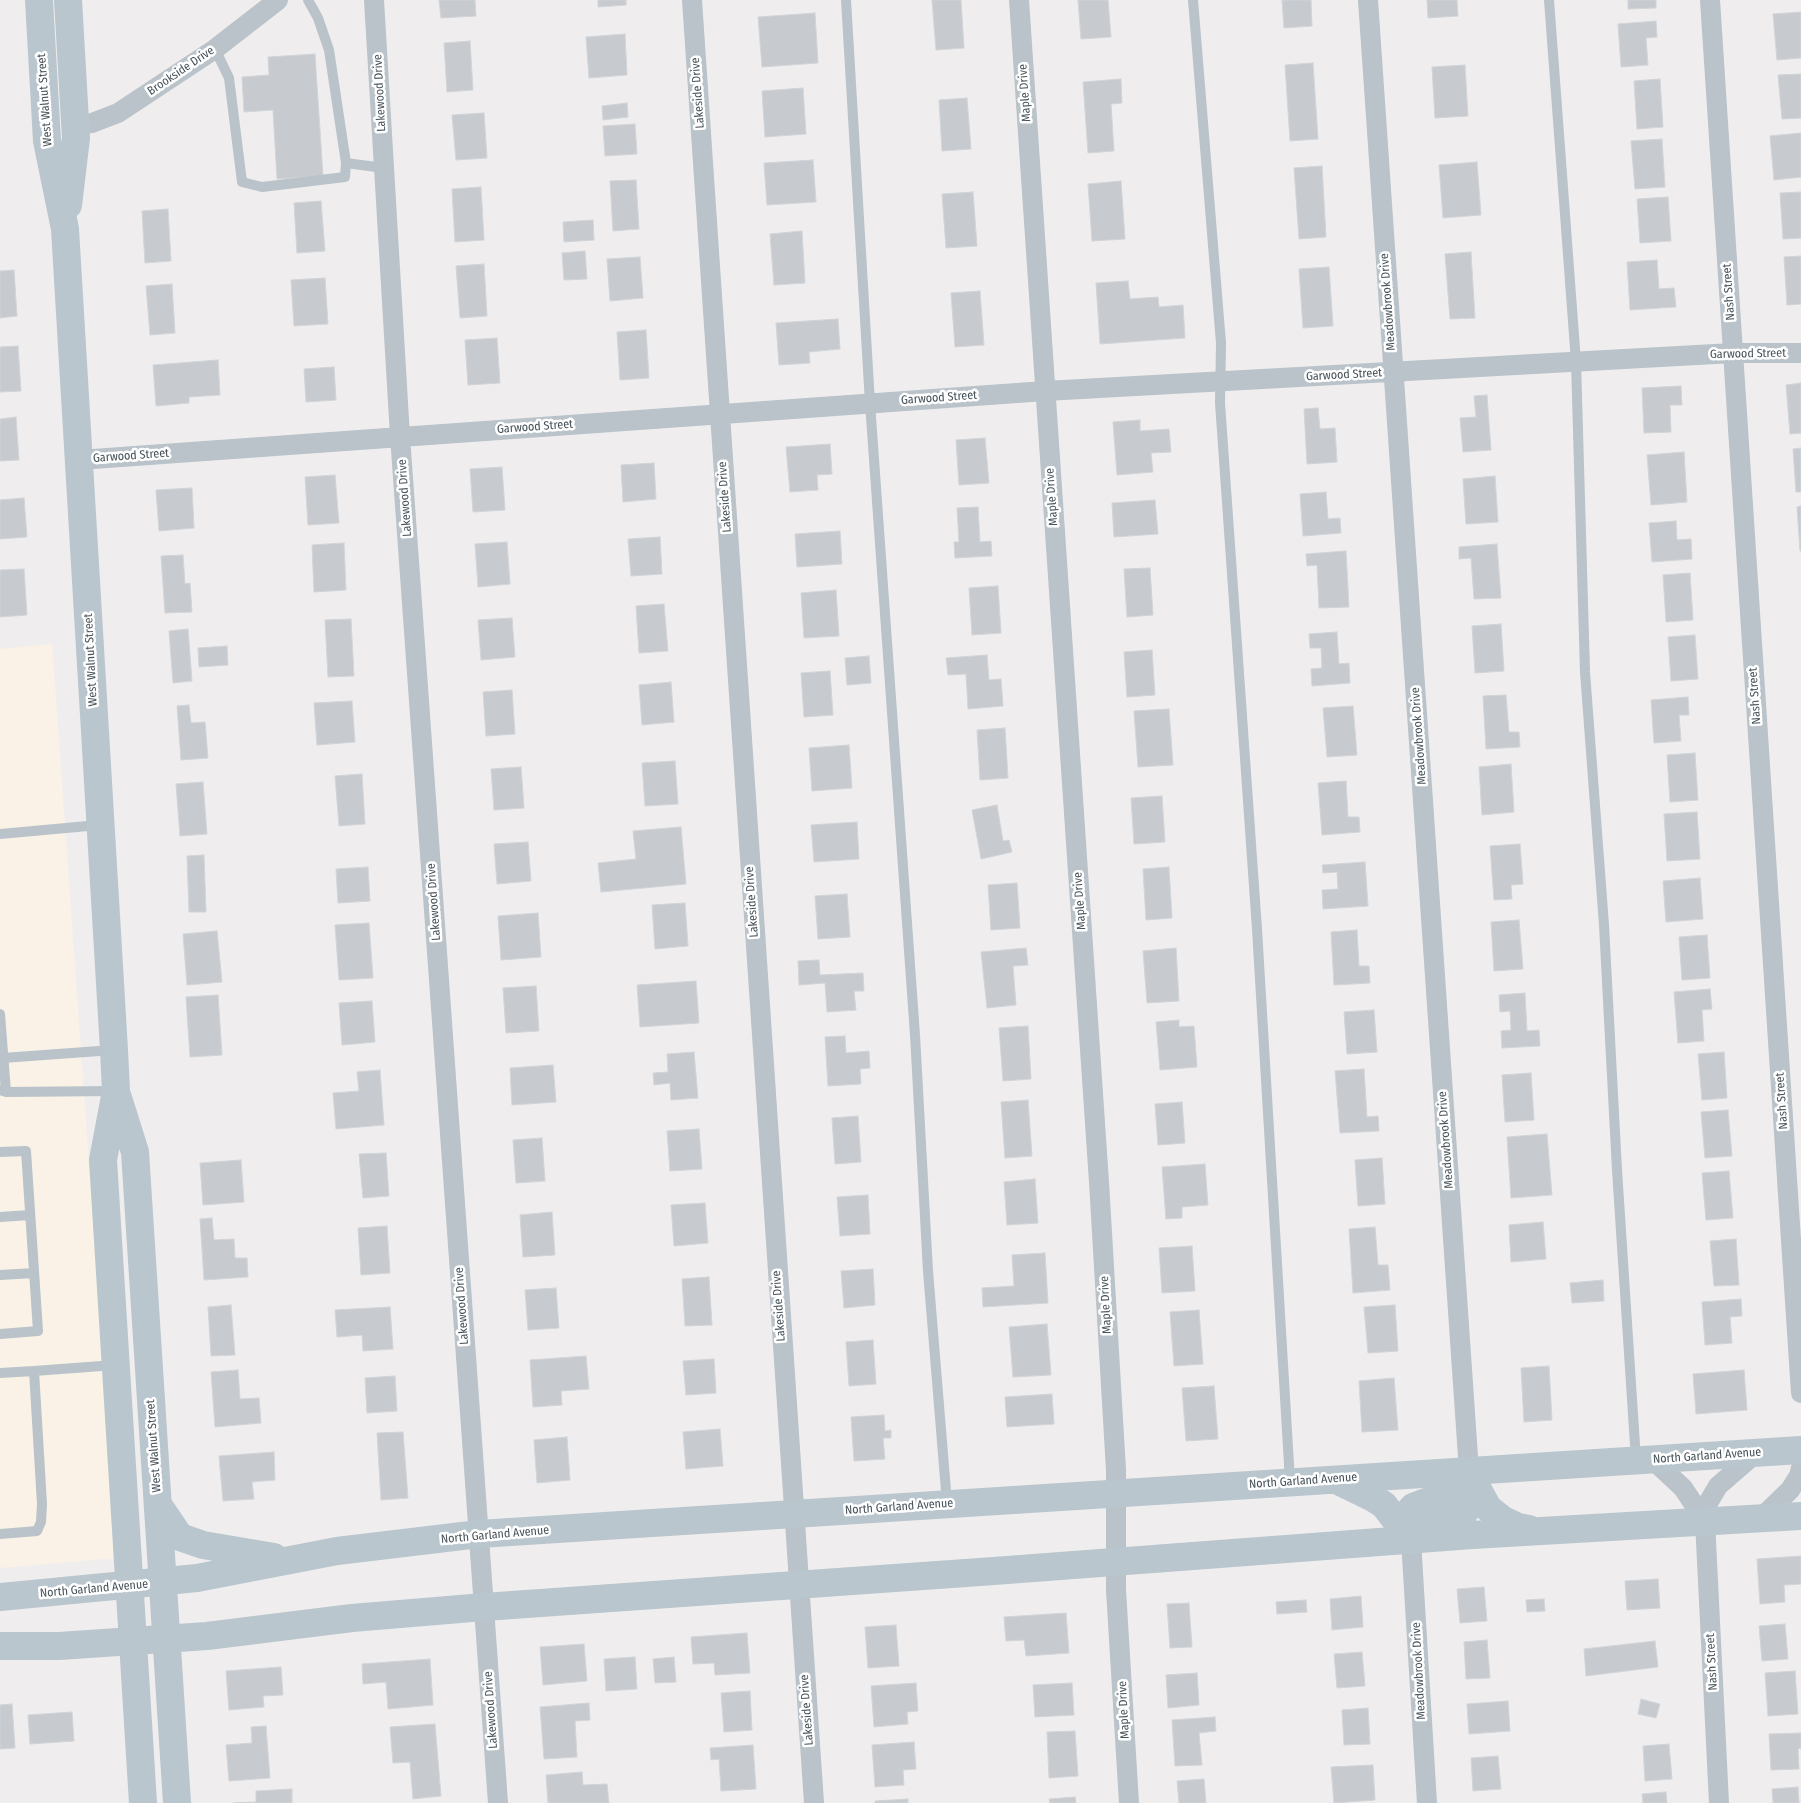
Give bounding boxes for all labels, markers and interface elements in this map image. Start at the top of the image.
street label: Brookside Drive [145,43,217,99]
street label: West Walnut Street [35,53,55,147]
street label: Lakewood Drive [371,54,389,132]
street label: Lakeside Drive [688,57,708,129]
street label: Maple Drive [1016,64,1034,122]
street label: Meadowbrook Drive [1377,253,1399,351]
street label: Nash Street [1720,263,1738,321]
street label: Garwood Street [1710,346,1786,362]
street label: Garwood Street [1306,366,1382,384]
street label: Garwood Street [900,388,978,408]
street label: Garwood Street [496,417,574,437]
street label: Garwood Street [92,446,170,466]
street label: Lakewood Drive [395,459,415,537]
street label: Lakeside Drive [715,461,735,533]
street label: Maple Drive [1043,468,1061,526]
street label: West Walnut Street [81,613,101,707]
street label: Nash Street [1746,667,1764,725]
street label: Meadowbrook Drive [1408,687,1430,785]
street label: Lakewood Drive [424,863,444,941]
street label: Lakeside Drive [742,866,762,938]
street label: Maple Drive [1071,872,1089,930]
street label: Nash Street [1773,1072,1791,1130]
street label: Meadowbrook Drive [1435,1091,1457,1189]
street label: Lakewood Drive [452,1267,472,1345]
street label: Lakeside Drive [769,1270,789,1342]
street label: Maple Drive [1097,1276,1115,1334]
street label: West Walnut Street [144,1399,164,1493]
street label: North Garland Avenue [1652,1445,1762,1467]
street label: North Garland Avenue [1248,1470,1358,1492]
street label: North Garland Avenue [844,1496,954,1518]
street label: North Garland Avenue [440,1523,550,1547]
street label: North Garland Avenue [39,1577,149,1601]
street label: Meadowbrook Drive [1409,1622,1429,1720]
street label: Nash Street [1703,1633,1721,1691]
street label: Lakewood Drive [481,1671,501,1749]
street label: Lakeside Drive [797,1674,817,1746]
street label: Maple Drive [1115,1681,1133,1739]

